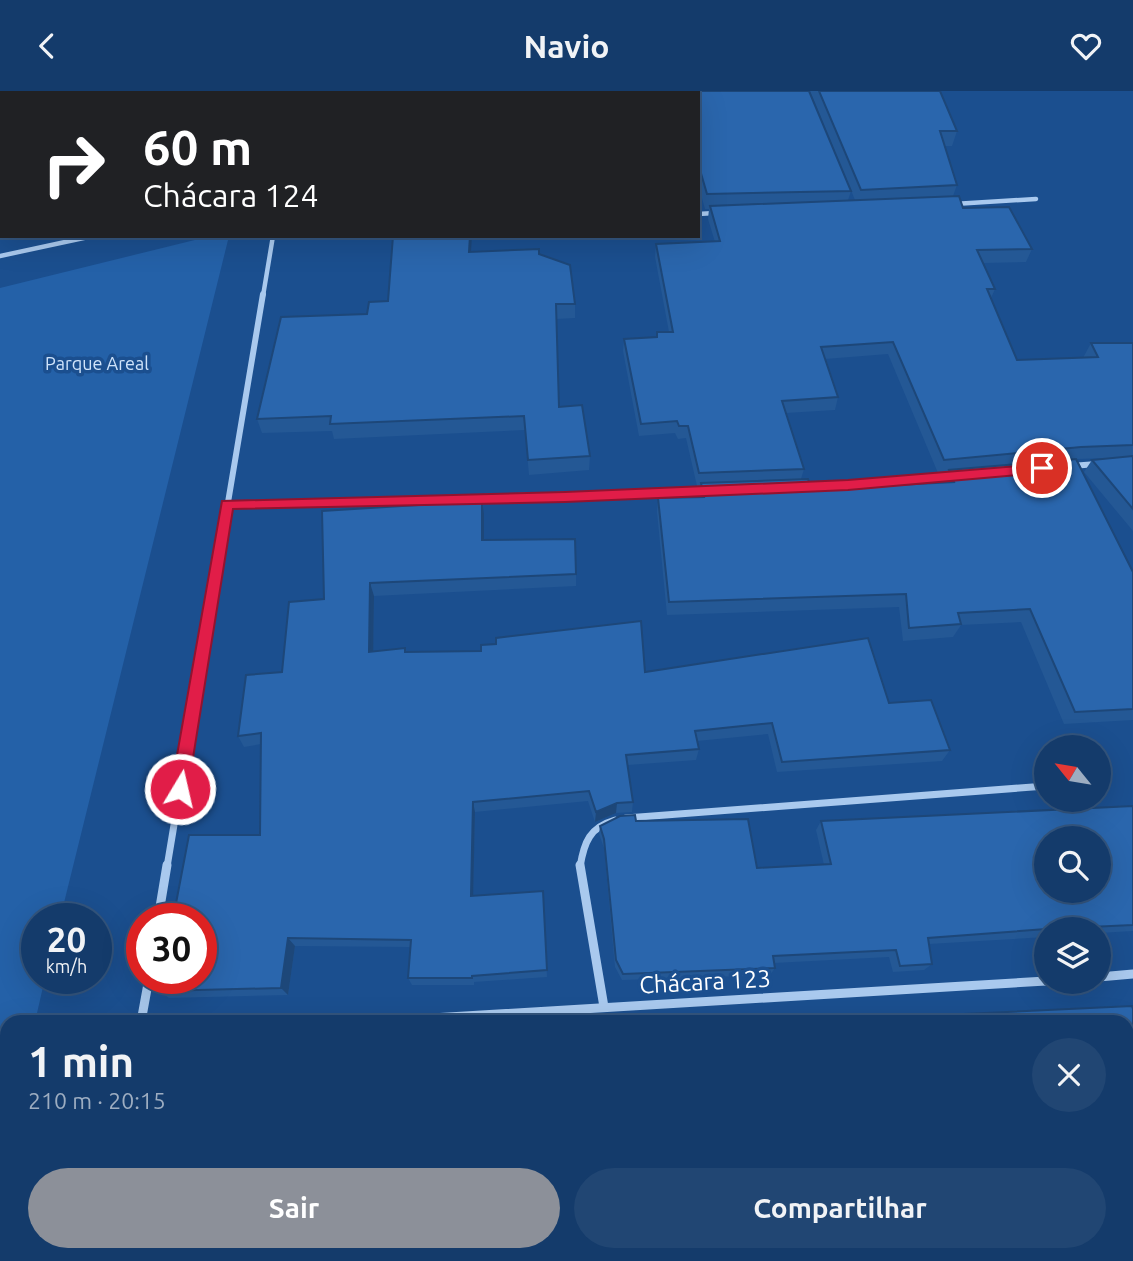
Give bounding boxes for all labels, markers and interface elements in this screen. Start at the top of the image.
icon: back [28,27,66,65]
icon: heart [1067,27,1105,65]
text: Navio [523,28,610,64]
icon: right [28,119,119,210]
text: 60 m [143,119,252,174]
text: Chácara 124 [143,177,319,213]
park label: Parque Areal [45,353,149,373]
pin [1012,438,1072,498]
icon: arrive [1023,449,1061,487]
north arrow [1034,735,1111,812]
map controls [1034,735,1111,994]
position arrow [143,752,217,826]
button: search [1034,826,1111,903]
speed limit sign: 30 [126,903,217,994]
button: layers [1034,917,1111,994]
text: 20 [47,919,86,959]
text: km/h [46,956,87,976]
street label: Chácara 123 [639,965,771,998]
text: 1 min [28,1038,134,1085]
button: close [1032,1038,1106,1112]
text: 210 m · 20:15 [28,1088,166,1113]
button: Sair [28,1168,560,1248]
button: Compartilhar [574,1168,1106,1248]

